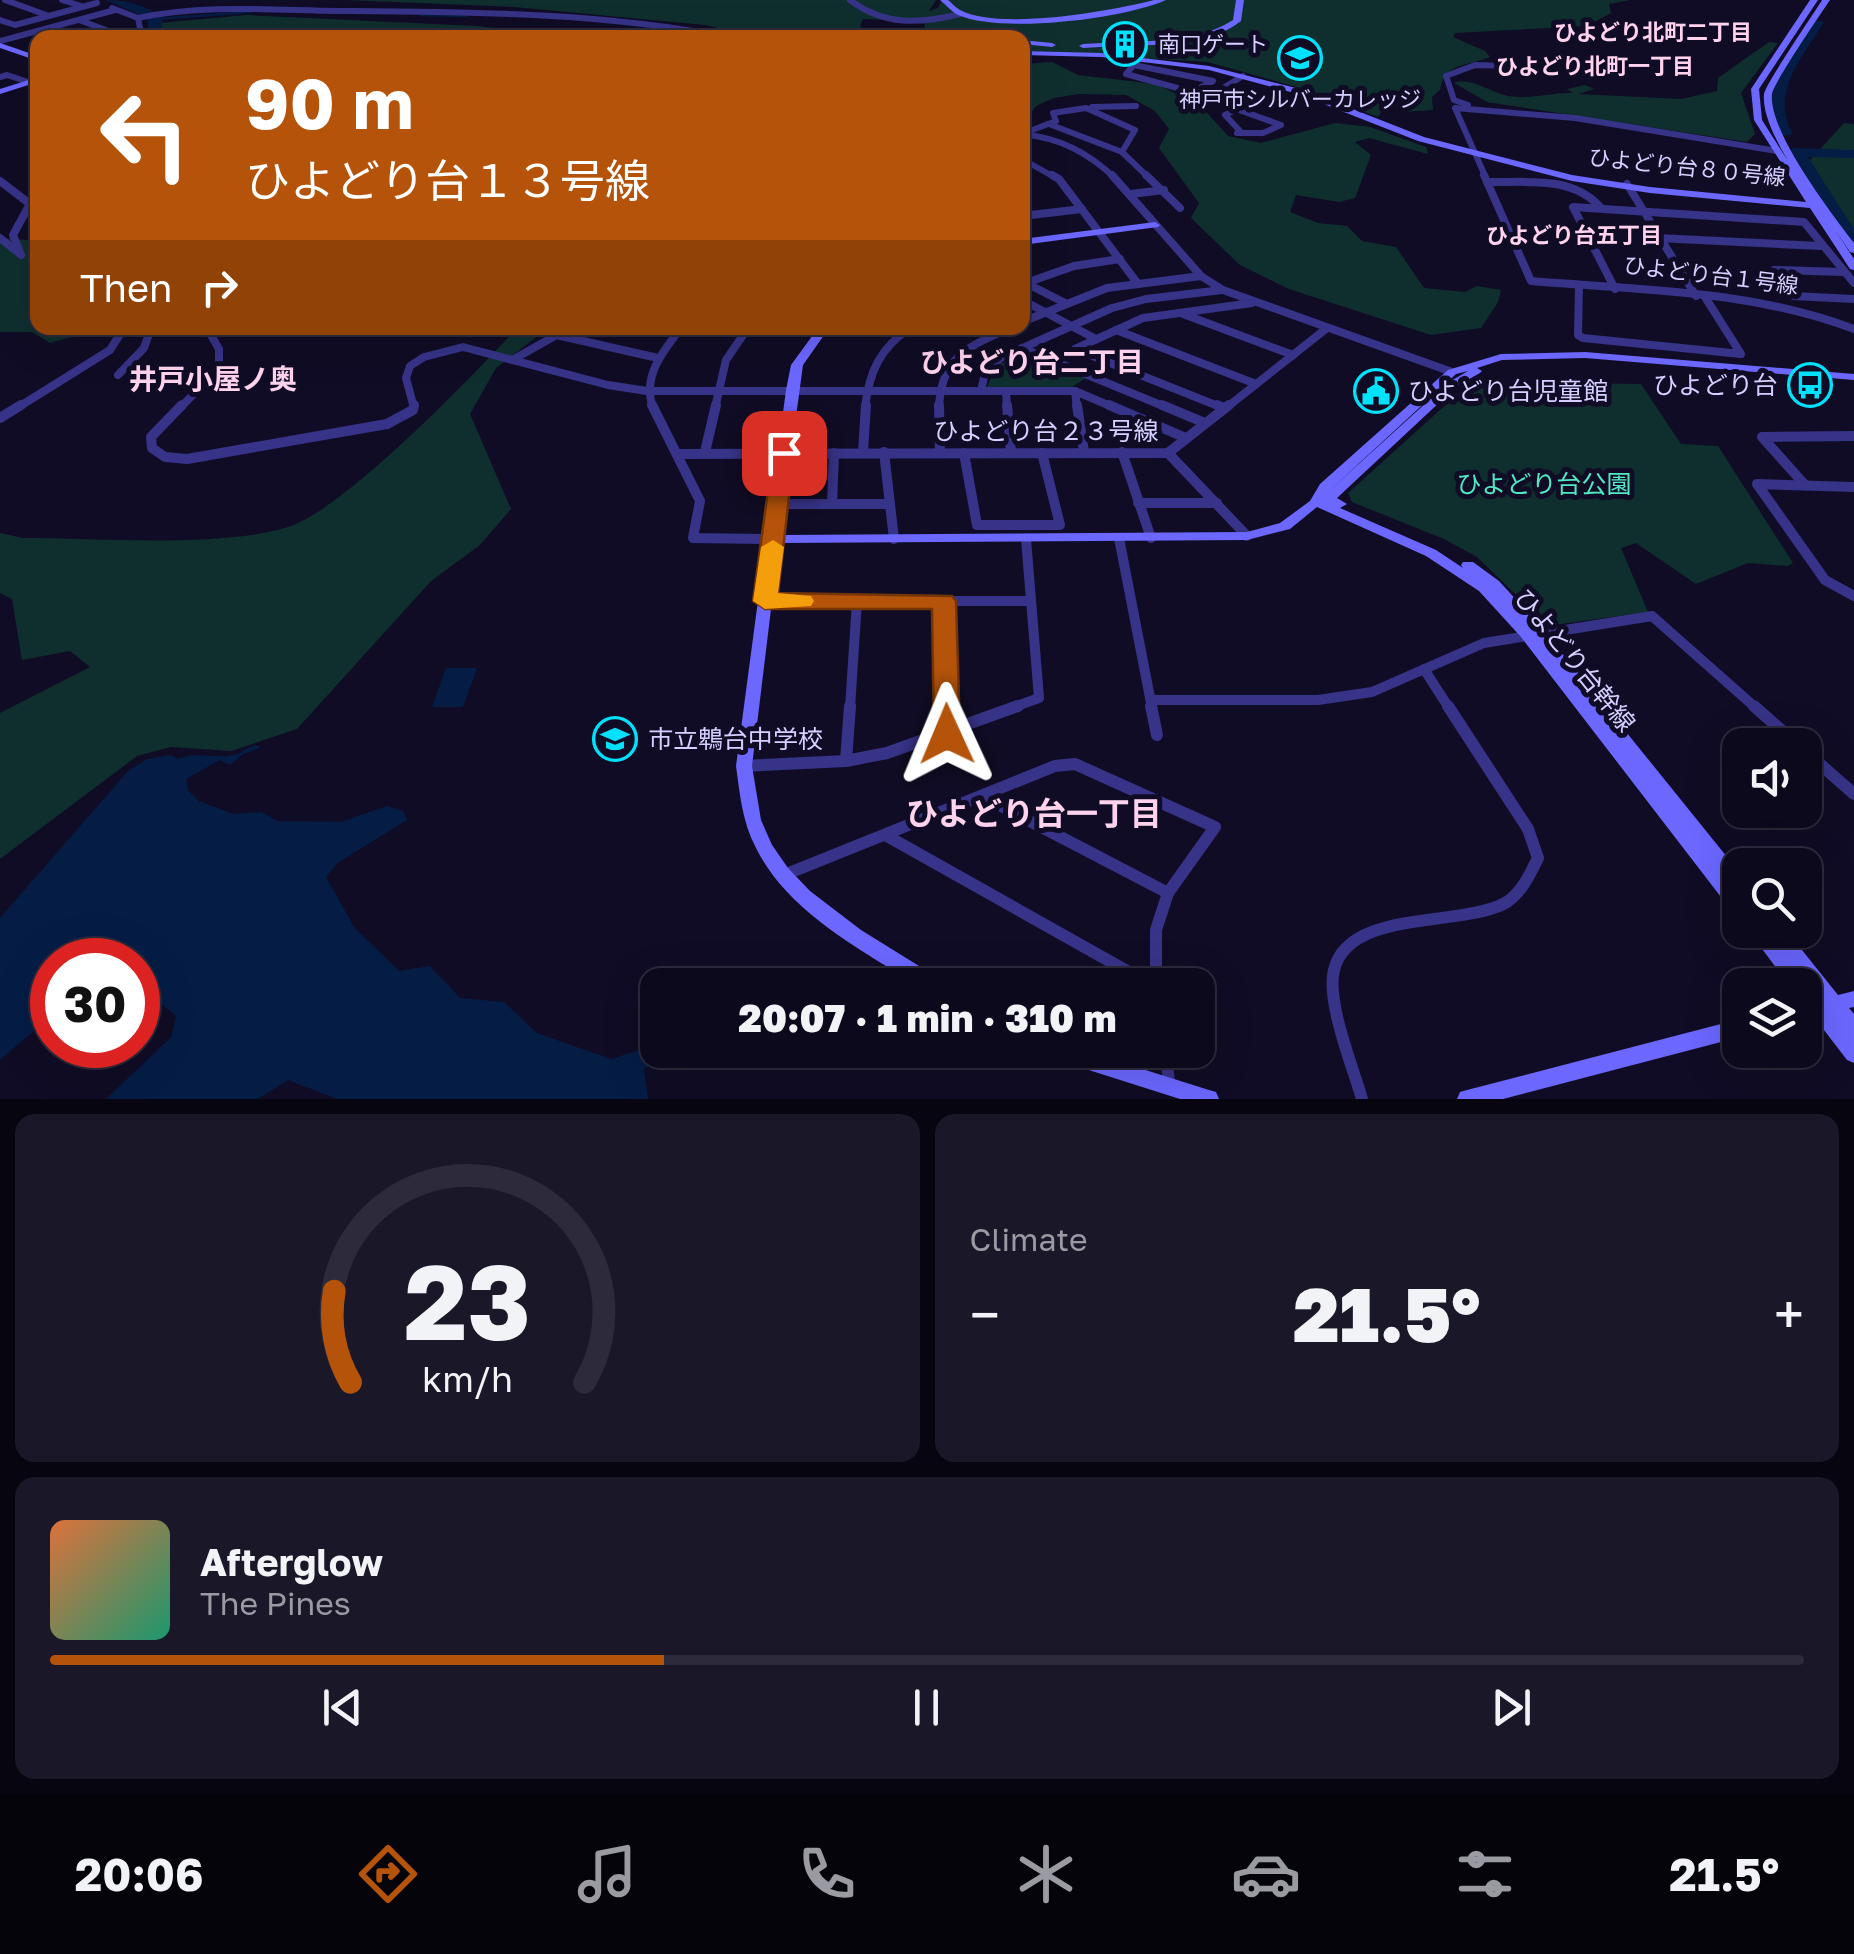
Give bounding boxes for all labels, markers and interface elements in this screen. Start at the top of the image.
district label: ひよどり北町二丁目 [1554,18,1752,45]
building icon: 南口ゲート [1102,21,1148,67]
place label: 南口ゲート [1158,30,1268,57]
school or university icon: 神戸市シルバーカレッジ [1277,35,1323,81]
district label: ひよどり北町一丁目 [1496,52,1694,79]
text: 90 m [245,60,414,144]
icon: left [80,70,210,200]
place label: 神戸市シルバーカレッジ [1179,85,1421,112]
street label: ひよどり台８０号線 [1587,143,1787,190]
text: ひよどり台１３号線 [245,153,650,207]
district label: ひよどり台五丁目 [1486,221,1662,248]
street label: ひよどり台１号線 [1622,250,1800,299]
icon: right [192,260,247,315]
text: Then [80,265,172,310]
district label: ひよどり台二丁目 [920,345,1144,378]
district label: 井戸小屋ノ奥 [129,362,297,395]
bus stop icon: ひよどり台 [1787,362,1833,408]
public building icon: ひよどり台児童館 [1353,368,1399,414]
place label: ひよどり台 [1653,369,1778,400]
place label: ひよどり台児童館 [1408,375,1608,406]
pin [742,411,827,496]
street label: ひよどり台２３号線 [933,415,1159,446]
icon: arrive [757,426,812,481]
park label: ひよどり台公園 [1456,468,1632,499]
street label: ひよどり台幹線 [1508,582,1643,737]
position arrow [895,682,999,786]
school or university icon: 市立鵯台中学校 [592,716,638,762]
place label: 市立鵯台中学校 [648,723,823,754]
map controls [1722,728,1822,1068]
button: sound [1722,728,1822,828]
district label: ひよどり台一丁目 [906,794,1162,832]
button: search [1722,848,1822,948]
speed limit sign: 30 [30,938,160,1068]
button: layers [1722,968,1822,1068]
text: 20:07 · 1 min · 310 m [738,995,1117,1040]
text: Climate [970,1220,1088,1258]
text: 23 [404,1238,531,1363]
text: 21.5° [1293,1268,1480,1359]
text: − [970,1281,1000,1347]
text: + [1774,1281,1804,1347]
text: km/h [422,1357,513,1400]
text: Afterglow [200,1539,383,1584]
text: The Pines [200,1584,351,1622]
icon: previous [315,1680,370,1735]
icon: pause [899,1680,954,1735]
icon: next [1484,1680,1539,1735]
icon: directions [353,1839,423,1909]
icon: music [572,1839,642,1909]
icon: phone [792,1839,862,1909]
icon: climate [1011,1839,1081,1909]
icon: car [1231,1839,1301,1909]
icon: filters [1450,1839,1520,1909]
text: 20:06 [75,1847,204,1901]
text: 21.5° [1669,1847,1779,1901]

